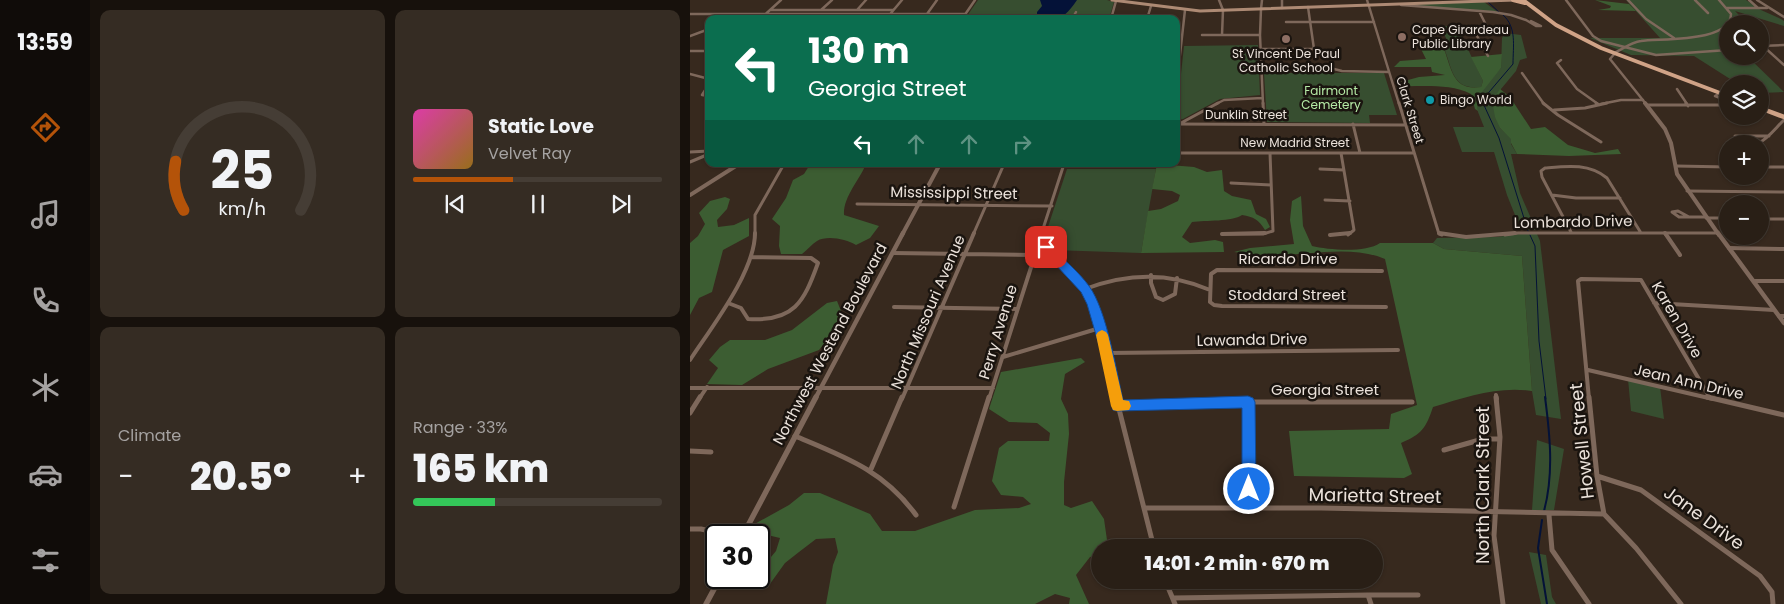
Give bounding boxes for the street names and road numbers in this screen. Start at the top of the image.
street label: Clark Street [1392,74,1429,145]
street label: Dunklin Street [1205,106,1287,123]
street label: New Madrid Street [1240,134,1350,151]
street label: Mississippi Street [890,181,1018,204]
street label: Lombardo Drive [1513,210,1633,233]
street label: North Missouri Avenue [885,231,970,392]
street label: Northwest Westend Boulevard [767,239,892,448]
street label: Ricardo Drive [1238,248,1338,269]
street label: Karen Drive [1647,278,1708,362]
street label: Perry Avenue [973,282,1022,382]
street label: Stoddard Street [1228,284,1346,305]
street label: Lawanda Drive [1197,328,1307,351]
street label: Jean Ann Drive [1632,359,1746,404]
street label: Georgia Street [1271,379,1379,400]
street label: Howell Street [1563,382,1600,500]
street label: North Clark Street [1470,406,1495,564]
street label: Jane Drive [1659,480,1750,555]
street label: Marietta Street [1308,482,1442,509]

